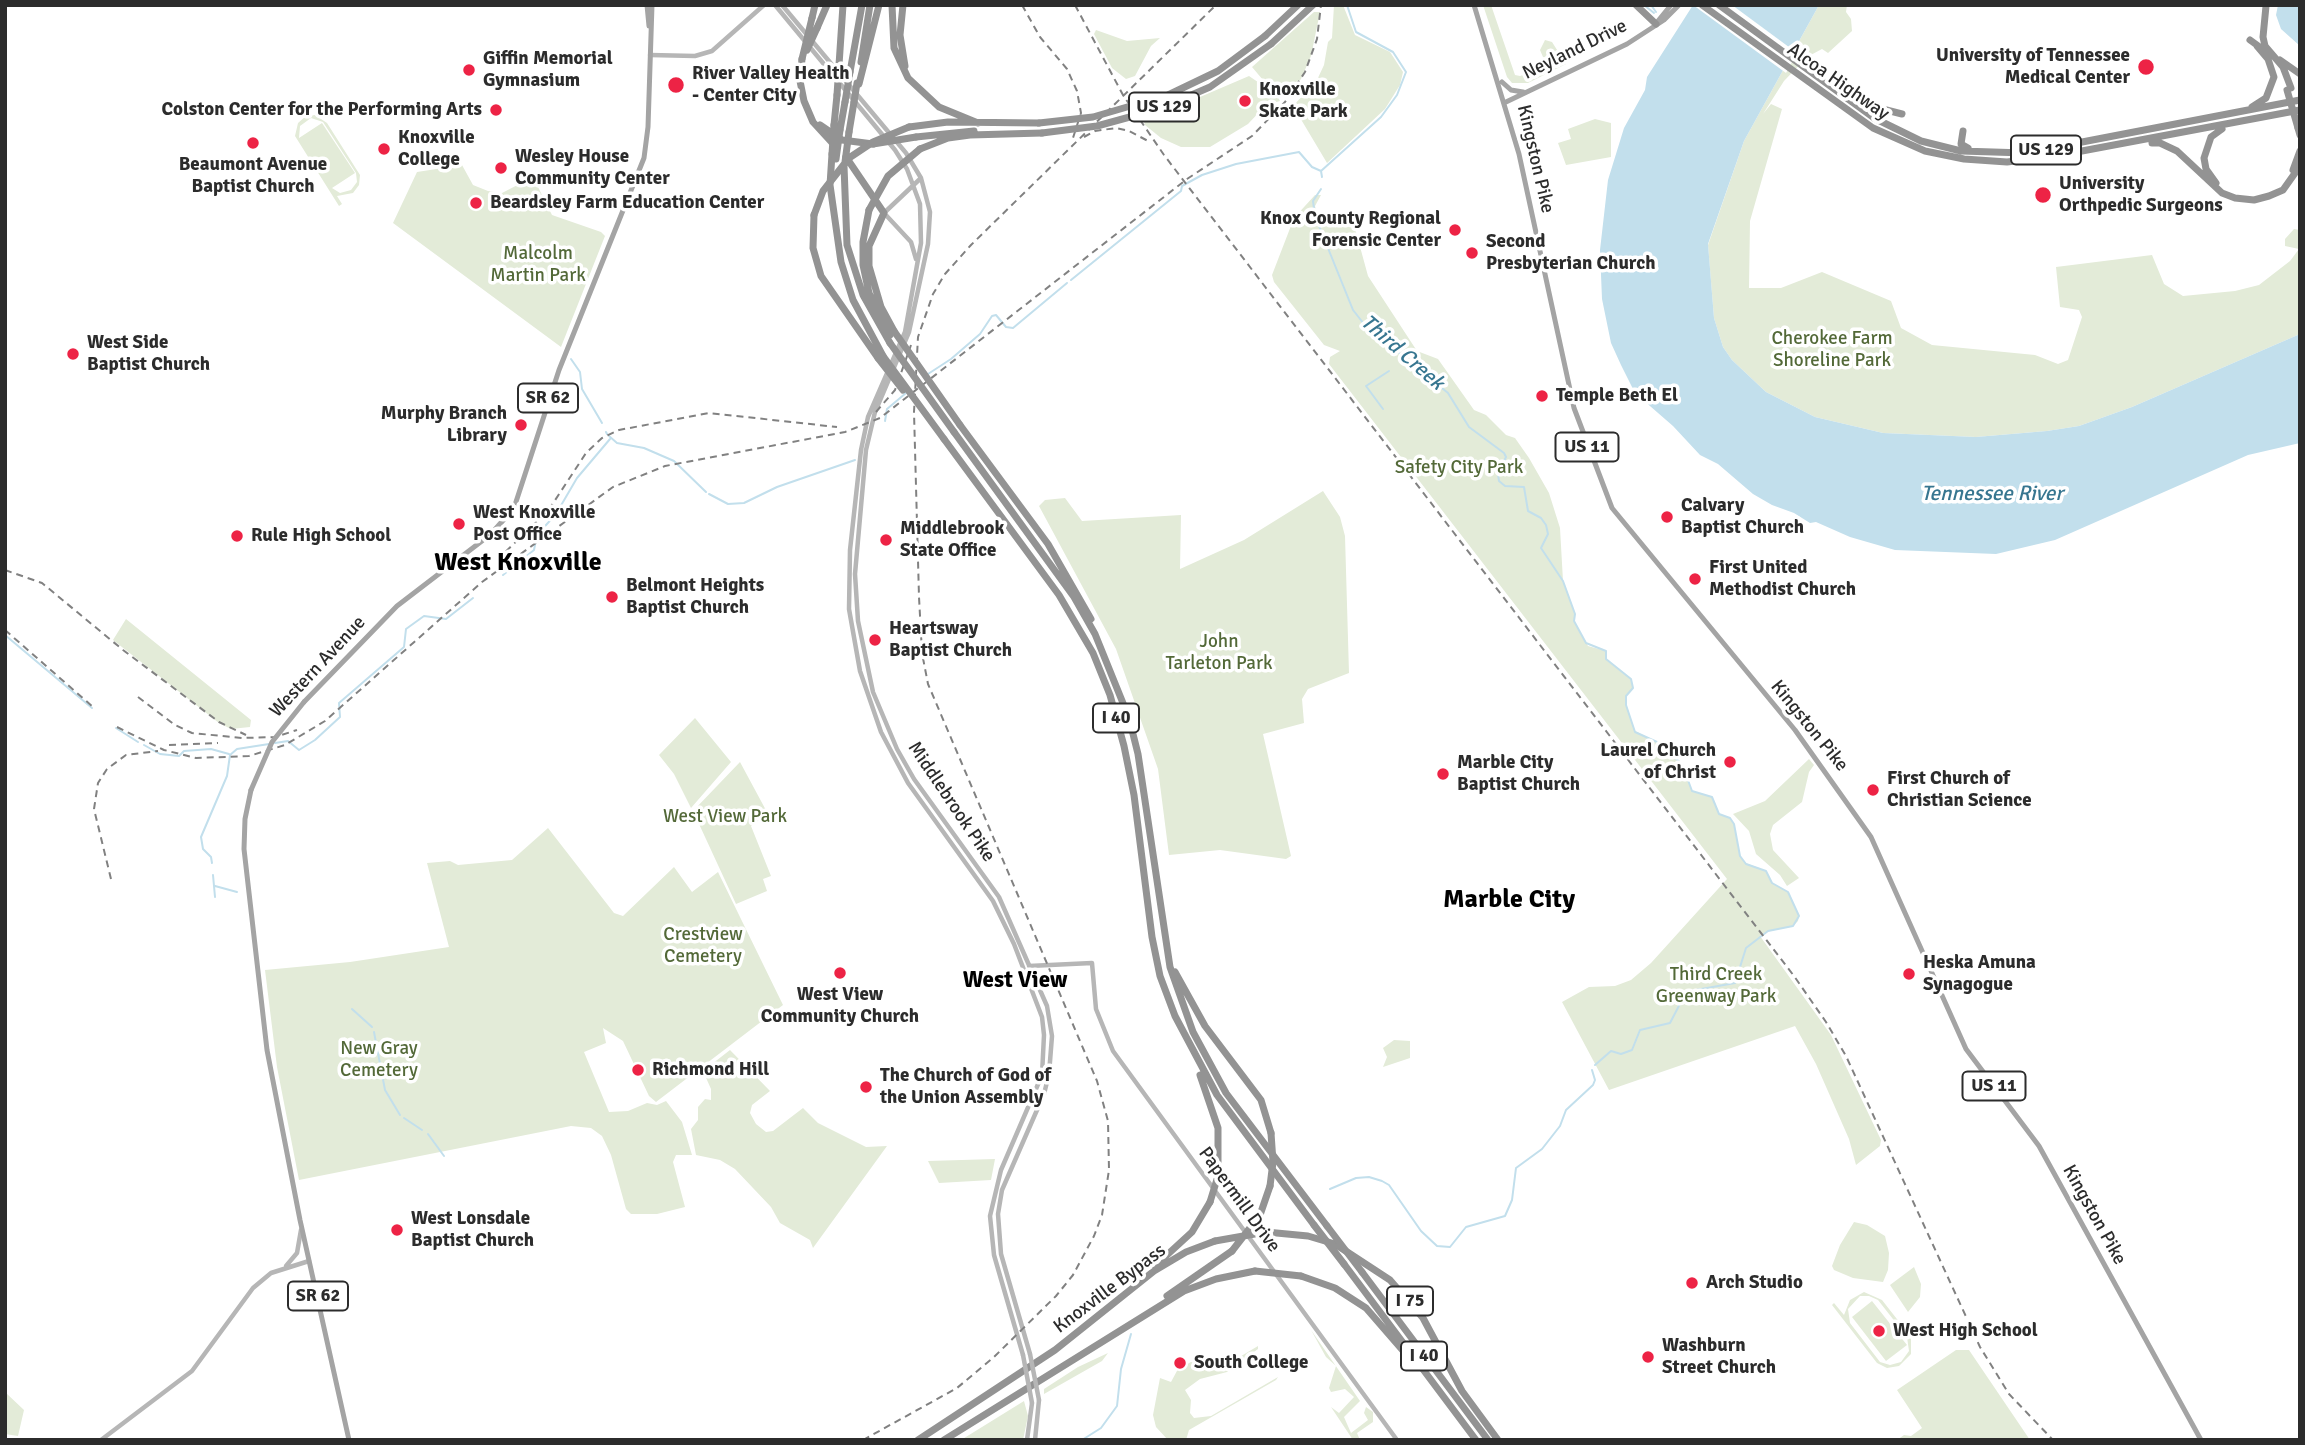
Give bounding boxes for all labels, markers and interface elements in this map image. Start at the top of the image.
street label: Neyland Drive [1519,15,1631,85]
street label: Alcoa Highway [1783,38,1893,126]
place label: University of Tennessee Medical Center [1936,45,2130,89]
place label: Giffin Memorial Gymnasium [483,48,613,92]
marker: University of Tennessee Medical Center [2136,57,2156,77]
marker: Giffin Memorial Gymnasium [461,62,477,78]
place label: River Valley Health - Center City [692,63,850,107]
marker: River Valley Health - Center City [666,75,686,95]
place label: Knoxville Skate Park [1259,79,1348,123]
road number: US 129 [1129,92,1199,122]
marker: Knoxville Skate Park [1237,93,1253,109]
place label: Colston Center for the Performing Arts [162,99,482,121]
marker: Colston Center for the Performing Arts [488,102,504,118]
street label: Kingston Pike [1511,103,1559,215]
place label: Knoxville College [398,127,475,171]
marker: Beaumont Avenue Baptist Church [245,135,261,151]
road number: US 129 [2011,135,2081,164]
marker: Knoxville College [376,141,392,157]
place label: Wesley House Community Center [515,146,670,190]
place label: Beaumont Avenue Baptist Church [179,154,327,198]
marker: Wesley House Community Center [493,160,509,176]
place label: University Orthpedic Surgeons [2059,173,2223,217]
marker: University Orthpedic Surgeons [2033,185,2053,205]
place label: Beardsley Farm Education Center [490,192,764,214]
marker: Beardsley Farm Education Center [468,195,484,211]
place label: Knox County Regional Forensic Center [1260,208,1441,252]
marker: Knox County Regional Forensic Center [1447,222,1463,238]
place label: Second Presbyterian Church [1486,231,1655,275]
park label: Malcolm Martin Park [490,243,586,287]
marker: Second Presbyterian Church [1464,245,1480,261]
water label: Third Creek [1355,310,1449,396]
park label: Cherokee Farm Shoreline Park [1771,328,1893,372]
place label: West Side Baptist Church [87,332,210,376]
marker: West Side Baptist Church [65,346,81,362]
road number: SR 62 [518,384,578,412]
place label: Temple Beth El [1556,385,1678,407]
marker: Temple Beth El [1534,388,1550,404]
place label: Murphy Branch Library [381,403,507,447]
marker: Murphy Branch Library [513,417,529,433]
road number: US 11 [1556,432,1618,462]
park label: Safety City Park [1395,457,1523,479]
water label: Tennessee River [1921,481,2063,507]
place label: Calvary Baptist Church [1681,495,1804,539]
place label: West Knoxville Post Office [473,502,595,546]
marker: Calvary Baptist Church [1659,509,1675,525]
marker: West Knoxville Post Office [451,516,467,532]
place label: Middlebrook State Office [900,518,1004,562]
place label: Rule High School [251,525,391,547]
marker: Rule High School [229,528,245,544]
marker: Middlebrook State Office [878,532,894,548]
district label: West Knoxville [434,547,602,579]
place label: First United Methodist Church [1709,557,1856,601]
marker: First United Methodist Church [1687,571,1703,587]
place label: Belmont Heights Baptist Church [626,575,764,619]
marker: Belmont Heights Baptist Church [604,589,620,605]
street label: Western Avenue [265,612,371,722]
place label: Heartsway Baptist Church [889,618,1012,662]
park label: John Tarleton Park [1166,631,1272,675]
marker: Heartsway Baptist Church [867,632,883,648]
street label: Kingston Pike [1765,676,1853,776]
road number: I 40 [1093,704,1139,732]
street label: Middlebrook Pike [902,737,1000,867]
place label: Laurel Church of Christ [1600,740,1716,784]
place label: Marble City Baptist Church [1457,752,1580,796]
marker: Laurel Church of Christ [1722,754,1738,770]
marker: Marble City Baptist Church [1435,766,1451,782]
place label: First Church of Christian Science [1887,768,2032,812]
marker: First Church of Christian Science [1865,782,1881,798]
park label: West View Park [663,806,787,828]
district label: Marble City [1443,884,1575,916]
park label: Crestview Cemetery [663,924,743,968]
place label: Heska Amuna Synagogue [1923,952,2036,996]
park label: Third Creek Greenway Park [1656,964,1776,1008]
marker: West View Community Church [832,965,848,981]
marker: Heska Amuna Synagogue [1901,966,1917,982]
district label: West View [963,967,1067,995]
place label: West View Community Church [761,984,919,1028]
park label: New Gray Cemetery [340,1038,418,1082]
place label: Richmond Hill [652,1059,769,1081]
marker: Richmond Hill [630,1062,646,1078]
place label: The Church of God of the Union Assembly [880,1065,1051,1109]
road number: US 11 [1962,1072,2025,1100]
marker: The Church of God of the Union Assembly [858,1079,874,1095]
street label: Papermill Drive [1193,1143,1285,1257]
street label: Kingston Pike [2057,1161,2131,1269]
place label: West Lonsdale Baptist Church [411,1208,534,1252]
marker: West Lonsdale Baptist Church [389,1222,405,1238]
street label: Knoxville Bypass [1049,1239,1171,1339]
place label: Arch Studio [1706,1272,1803,1294]
marker: Arch Studio [1684,1275,1700,1291]
road number: SR 62 [288,1282,348,1310]
road number: I 75 [1387,1286,1433,1316]
place label: West High School [1893,1320,2038,1342]
marker: West High School [1871,1323,1887,1339]
place label: Washburn Street Church [1662,1335,1776,1379]
road number: I 40 [1401,1342,1447,1371]
marker: Washburn Street Church [1640,1349,1656,1365]
place label: South College [1194,1352,1308,1374]
marker: South College [1172,1355,1188,1371]

